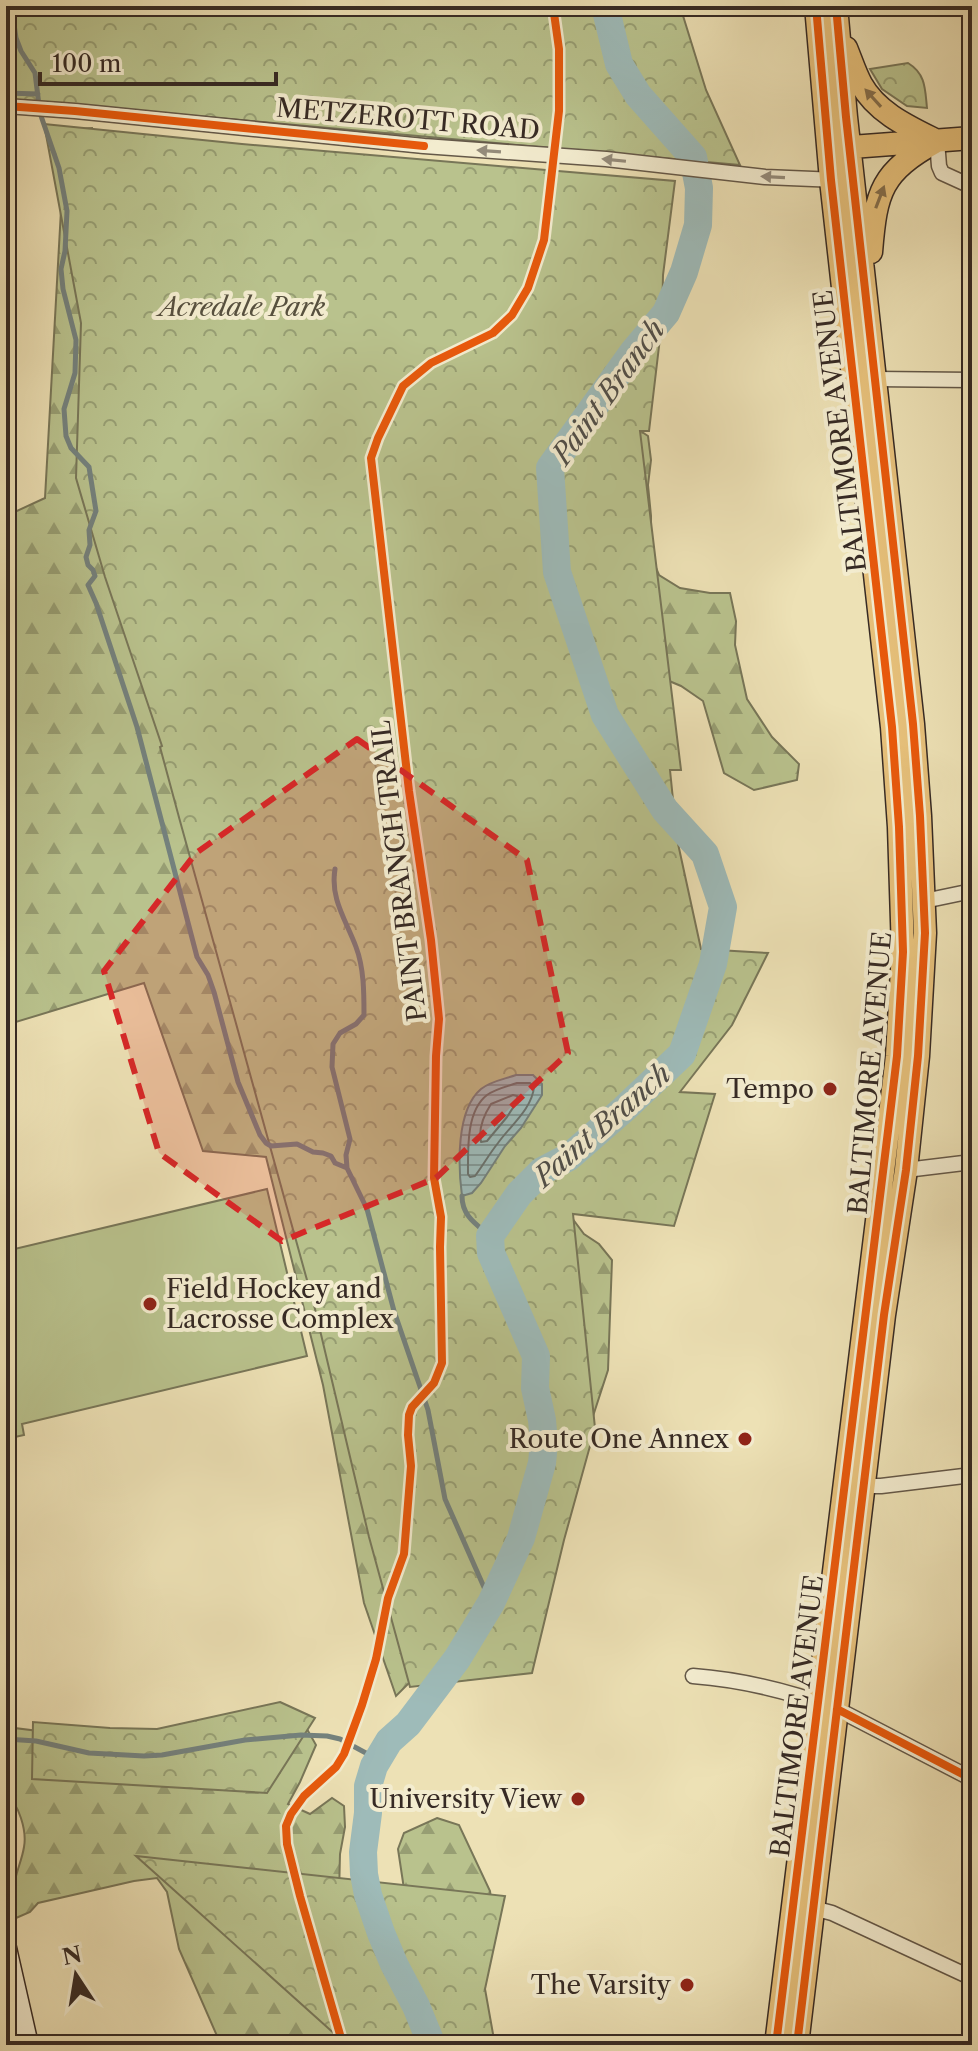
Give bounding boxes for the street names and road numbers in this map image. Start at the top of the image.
street label: METZEROTT ROAD [275,92,541,146]
street label: BALTIMORE AVENUE [807,288,873,574]
street label: PAINT BRANCH TRAIL [365,719,433,1023]
street label: BALTIMORE AVENUE [842,930,898,1216]
street label: BALTIMORE AVENUE [764,1573,830,1859]

